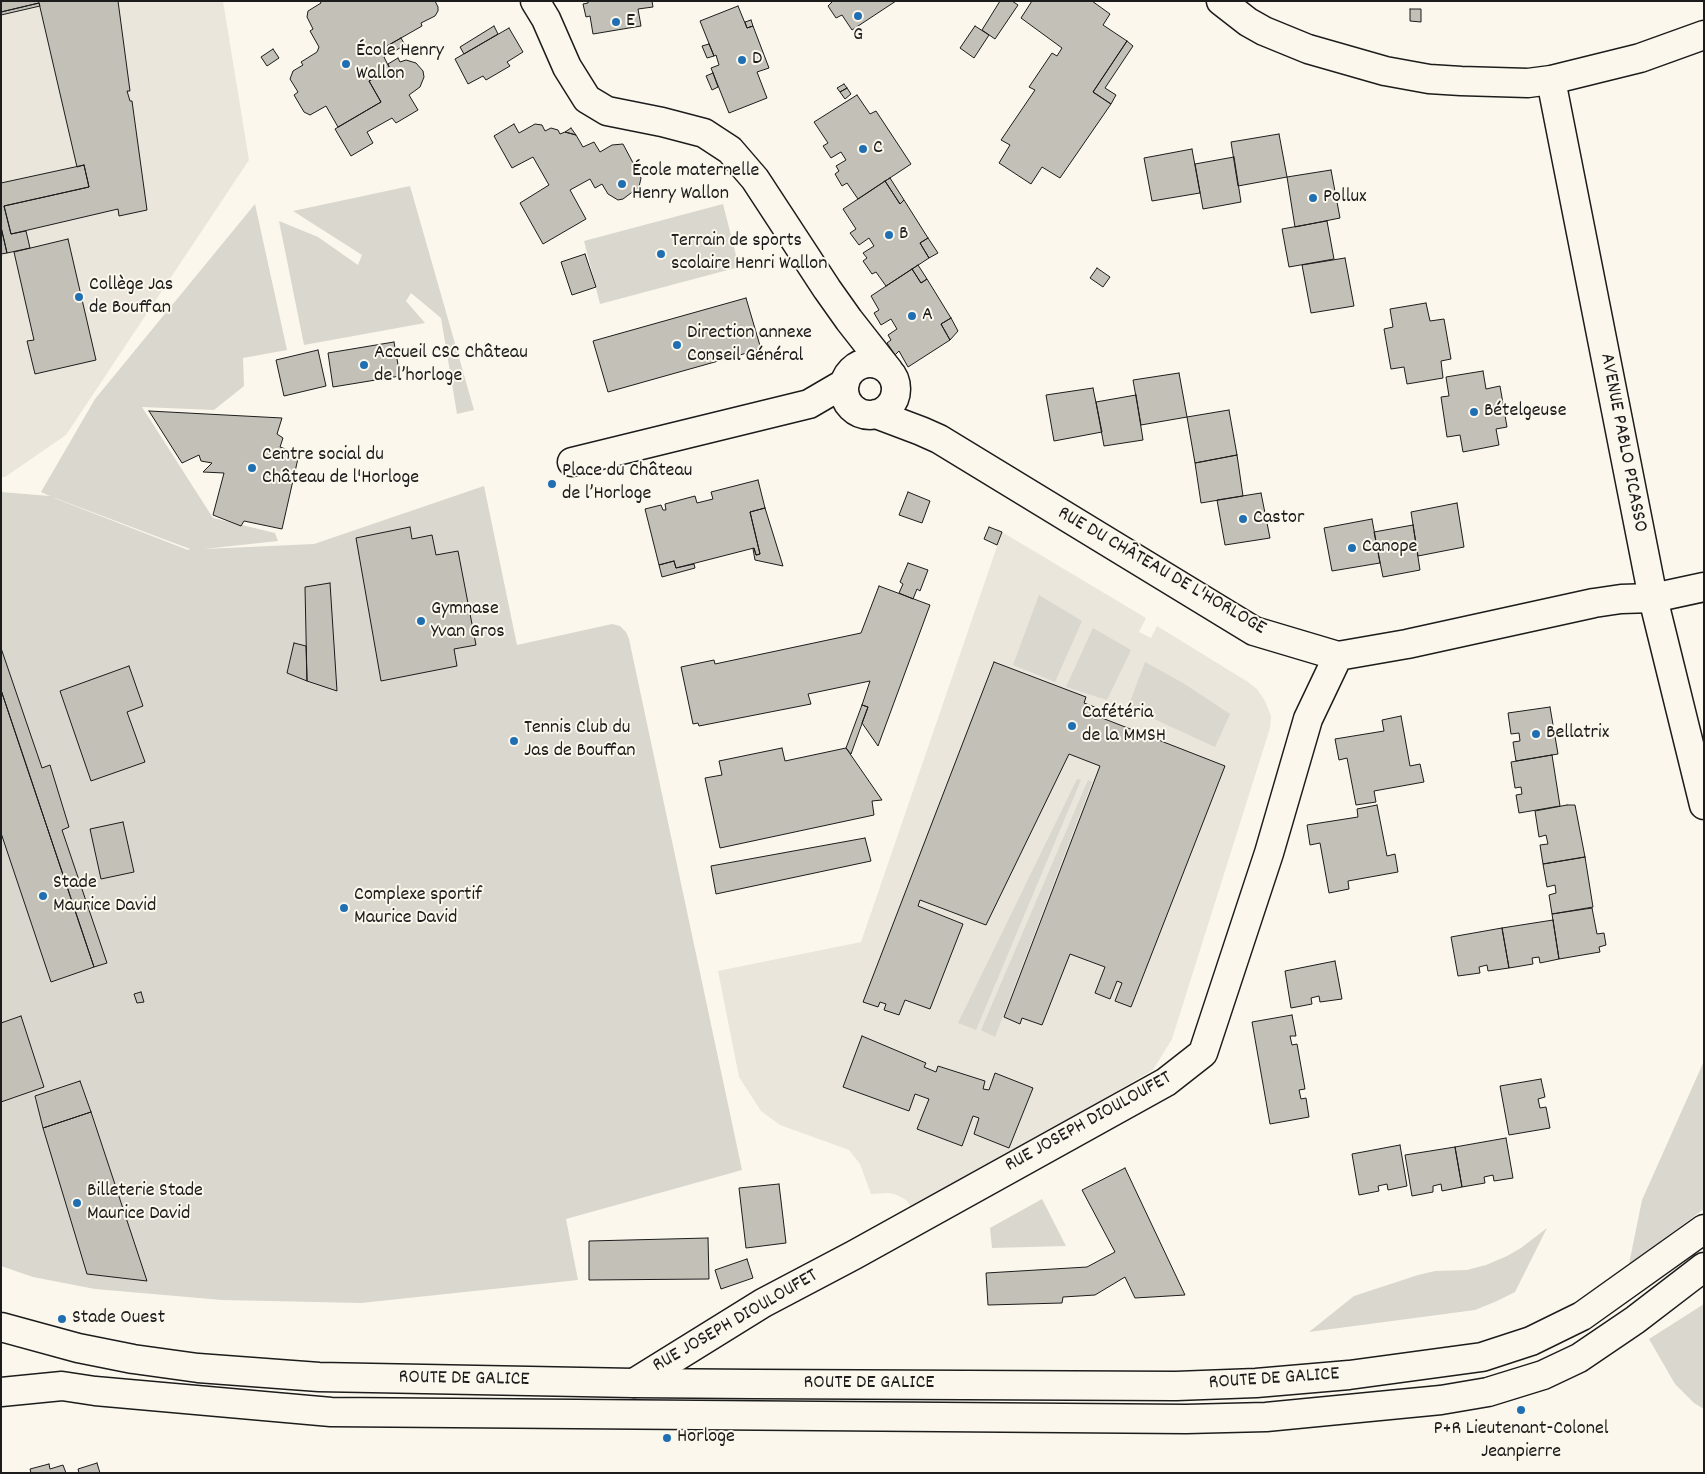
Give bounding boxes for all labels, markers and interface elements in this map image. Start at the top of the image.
place label: E [626,10,635,34]
marker: G [852,10,864,22]
marker: E [610,16,622,28]
place label: G [853,24,863,48]
place label: École Henry Wallon [356,40,444,87]
place label: D [752,48,762,72]
marker: D [736,54,748,66]
marker: École Henry Wallon [340,58,352,70]
place label: C [873,137,883,161]
marker: C [857,143,869,155]
place label: École maternelle Henry Wallon [632,160,759,207]
marker: École maternelle Henry Wallon [616,178,628,190]
place label: Pollux [1323,186,1367,210]
marker: Pollux [1307,192,1319,204]
place label: B [899,223,908,247]
marker: B [883,229,895,241]
place label: Terrain de sports scolaire Henri Wallon [671,230,827,277]
marker: Terrain de sports scolaire Henri Wallon [655,248,667,260]
place label: Collège Jas de Bouffan [89,274,173,321]
marker: Collège Jas de Bouffan [73,291,85,303]
place label: A [922,304,933,328]
marker: A [906,310,918,322]
place label: Direction annexe Conseil Général [687,322,812,369]
marker: Direction annexe Conseil Général [671,339,683,351]
place label: Accueil CSC Château de l’horloge [374,342,528,389]
street label: AVENUE PABLO PICASSO [1593,352,1651,534]
marker: Accueil CSC Château de l’horloge [358,359,370,371]
place label: Bételgeuse [1484,400,1566,424]
marker: Bételgeuse [1468,406,1480,418]
place label: Centre social du Château de l'Horloge [262,444,419,491]
place label: Place du Château de l’Horloge [562,460,692,507]
marker: Centre social du Château de l'Horloge [246,462,258,474]
marker: Place du Château de l’Horloge [546,478,558,490]
street label: RUE DU CHÂTEAU DE L'HORLOGE [1053,502,1269,642]
place label: Castor [1253,507,1304,531]
marker: Castor [1237,513,1249,525]
place label: Canope [1362,536,1417,560]
marker: Canope [1346,542,1358,554]
place label: Gymnase Yvan Gros [431,598,505,645]
marker: Gymnase Yvan Gros [415,615,427,627]
place label: Cafétéria de la MMSH [1082,702,1166,749]
place label: Tennis Club du Jas de Bouffan [524,717,636,764]
marker: Cafétéria de la MMSH [1066,720,1078,732]
place label: Bellatrix [1546,722,1609,746]
marker: Bellatrix [1530,728,1542,740]
marker: Tennis Club du Jas de Bouffan [508,735,520,747]
place label: Stade Maurice David [53,872,156,919]
place label: Complexe sportif Maurice David [354,884,482,931]
marker: Stade Maurice David [37,890,49,902]
marker: Complexe sportif Maurice David [338,902,350,914]
street label: RUE JOSEPH DIOULOUFET [1002,1067,1176,1179]
place label: Billeterie Stade Maurice David [87,1180,203,1227]
marker: Billeterie Stade Maurice David [71,1197,83,1209]
street label: RUE JOSEPH DIOULOUFET [649,1265,823,1379]
place label: Stade Ouest [72,1307,165,1331]
marker: Stade Ouest [56,1313,68,1325]
street label: ROUTE DE GALICE [1208,1363,1340,1397]
street label: ROUTE DE GALICE [398,1367,530,1393]
street label: ROUTE DE GALICE [804,1372,934,1396]
marker: P+R Lieutenant-Colonel Jeanpierre [1515,1404,1527,1416]
place label: P+R Lieutenant-Colonel Jeanpierre [1433,1418,1609,1465]
place label: Horloge [677,1426,735,1450]
marker: Horloge [661,1432,673,1444]

